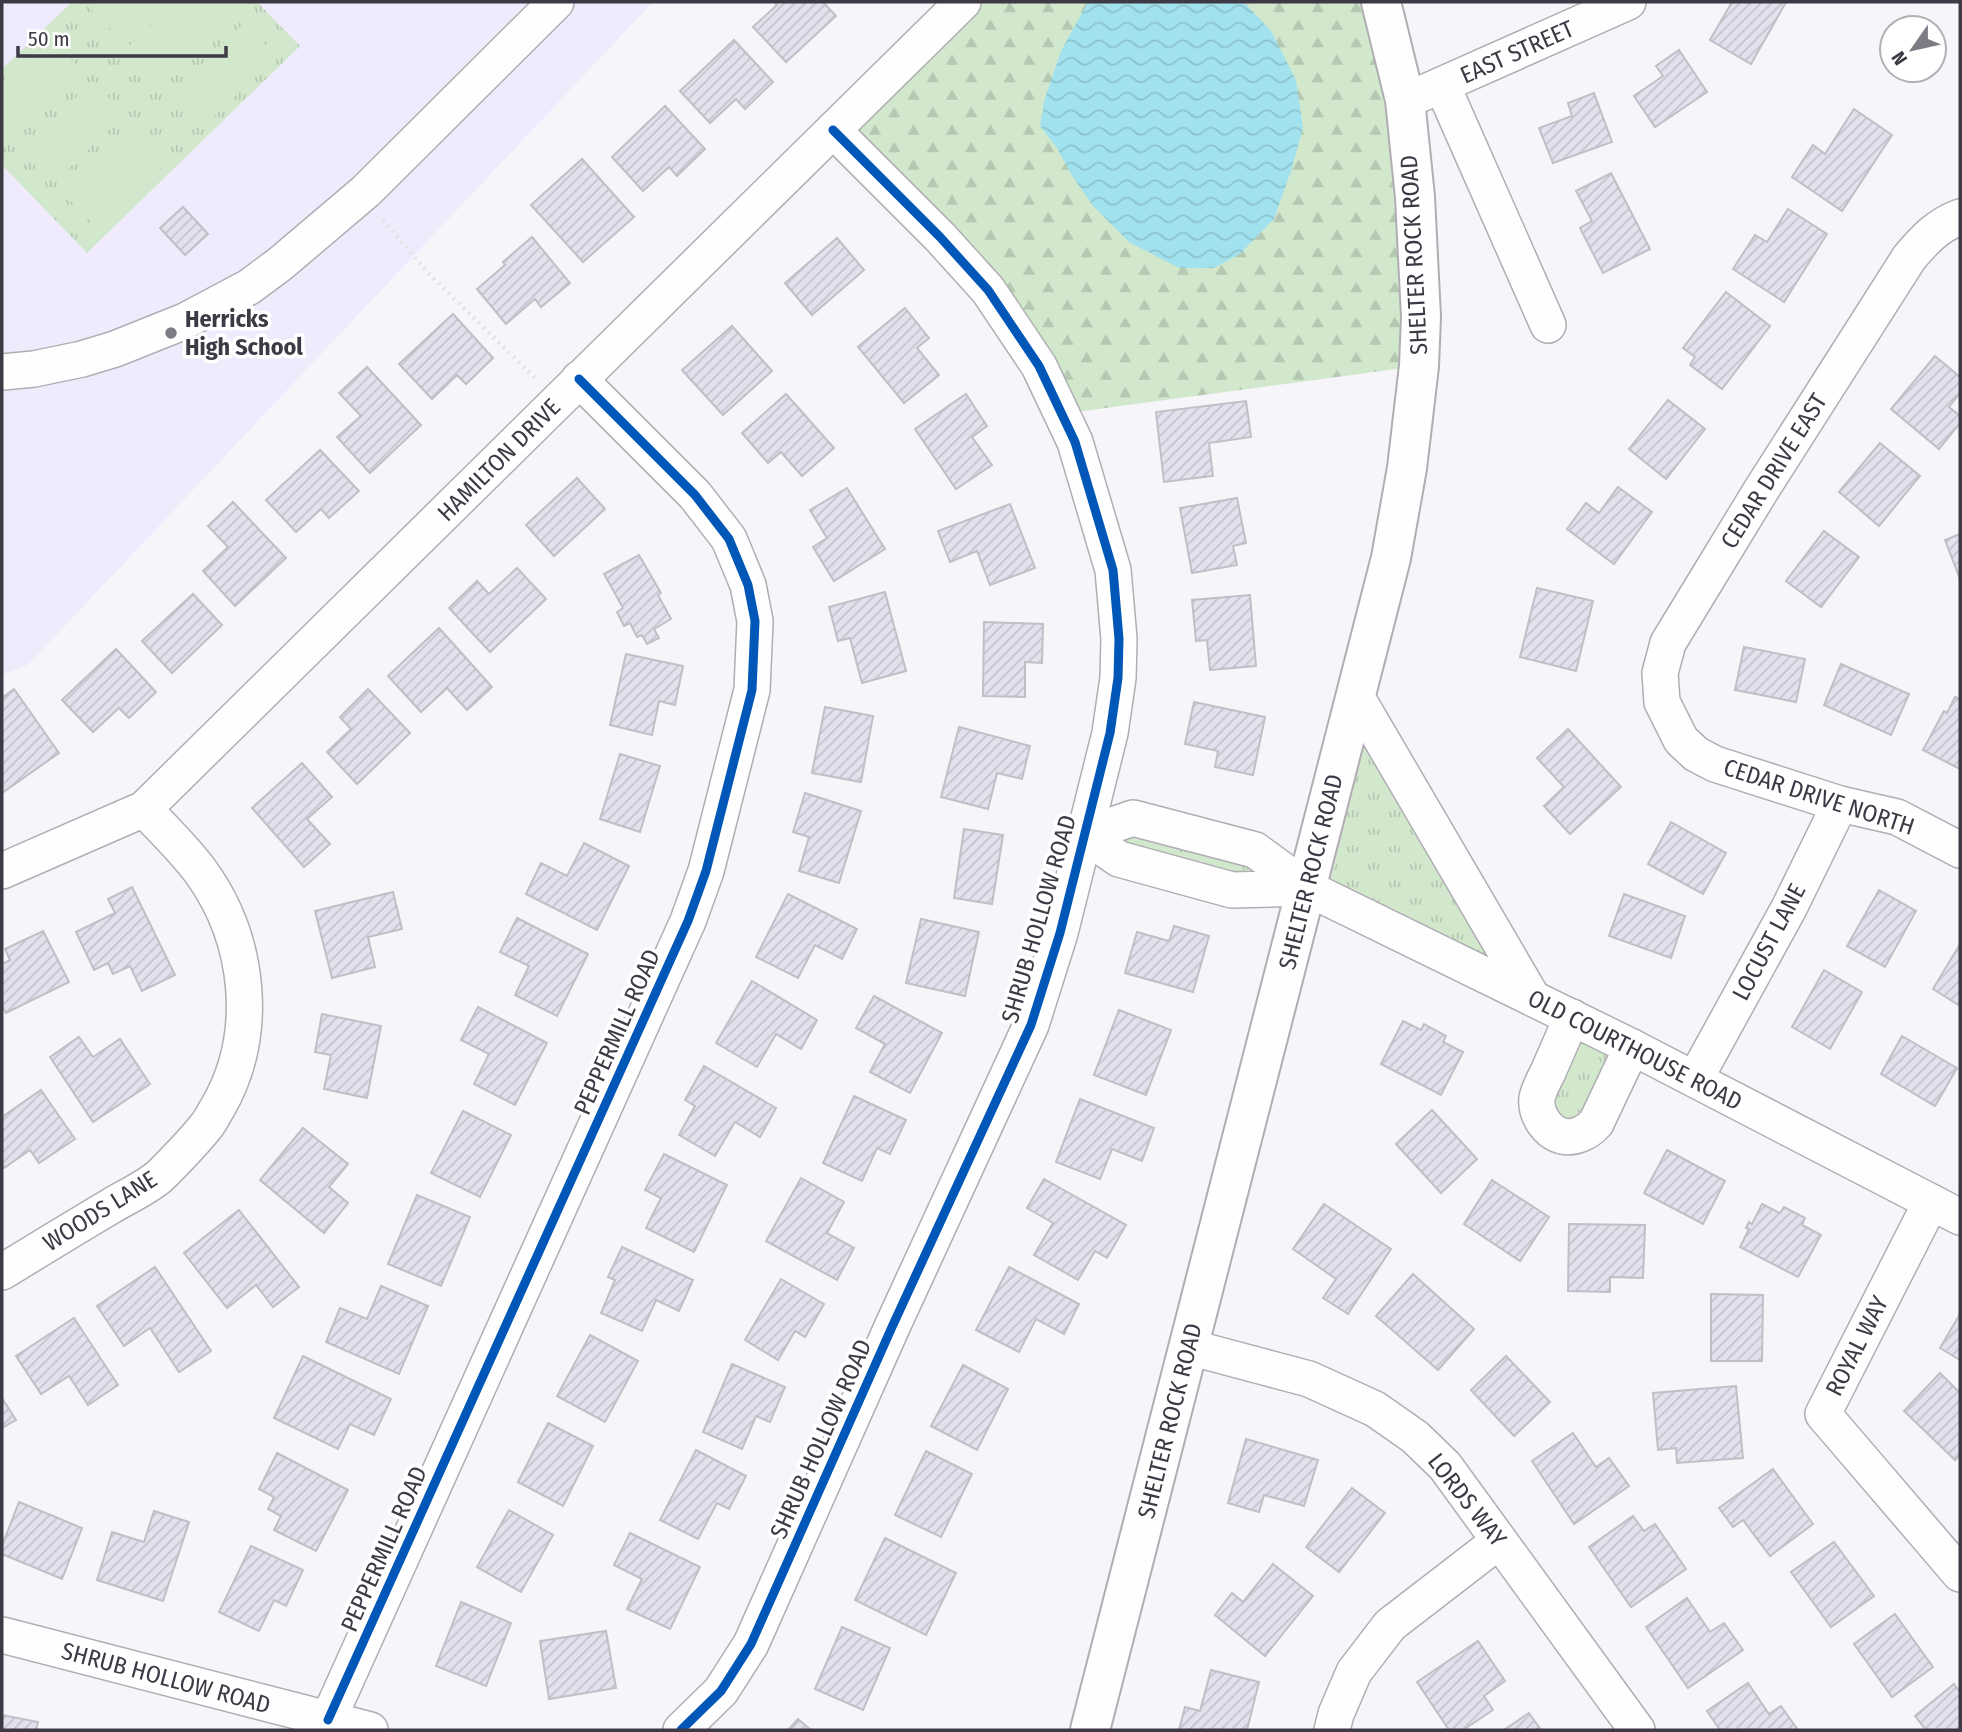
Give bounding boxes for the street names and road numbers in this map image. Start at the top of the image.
street label: EAST STREET [1456,15,1578,89]
street label: SHELTER ROCK ROAD [1395,154,1433,356]
street label: CEDAR DRIVE EAST [1715,388,1833,554]
street label: HAMILTON DRIVE [432,393,566,527]
street label: CEDAR DRIVE NORTH [1720,753,1918,841]
street label: SHELTER ROCK ROAD [1273,771,1349,973]
street label: SHRUB HOLLOW ROAD [996,812,1082,1026]
street label: LOCUST LANE [1727,879,1811,1005]
street label: PEPPERMILL ROAD [568,945,666,1119]
street label: OLD COURTHOUSE ROAD [1523,984,1747,1116]
street label: WOODS LANE [38,1165,162,1257]
street label: ROYAL WAY [1820,1291,1894,1401]
street label: SHELTER ROCK ROAD [1132,1320,1208,1522]
street label: SHRUB HOLLOW ROAD [764,1335,878,1543]
street label: LORDS WAY [1422,1448,1512,1552]
street label: PEPPERMILL ROAD [335,1462,433,1636]
street label: SHRUB HOLLOW ROAD [59,1637,273,1719]

